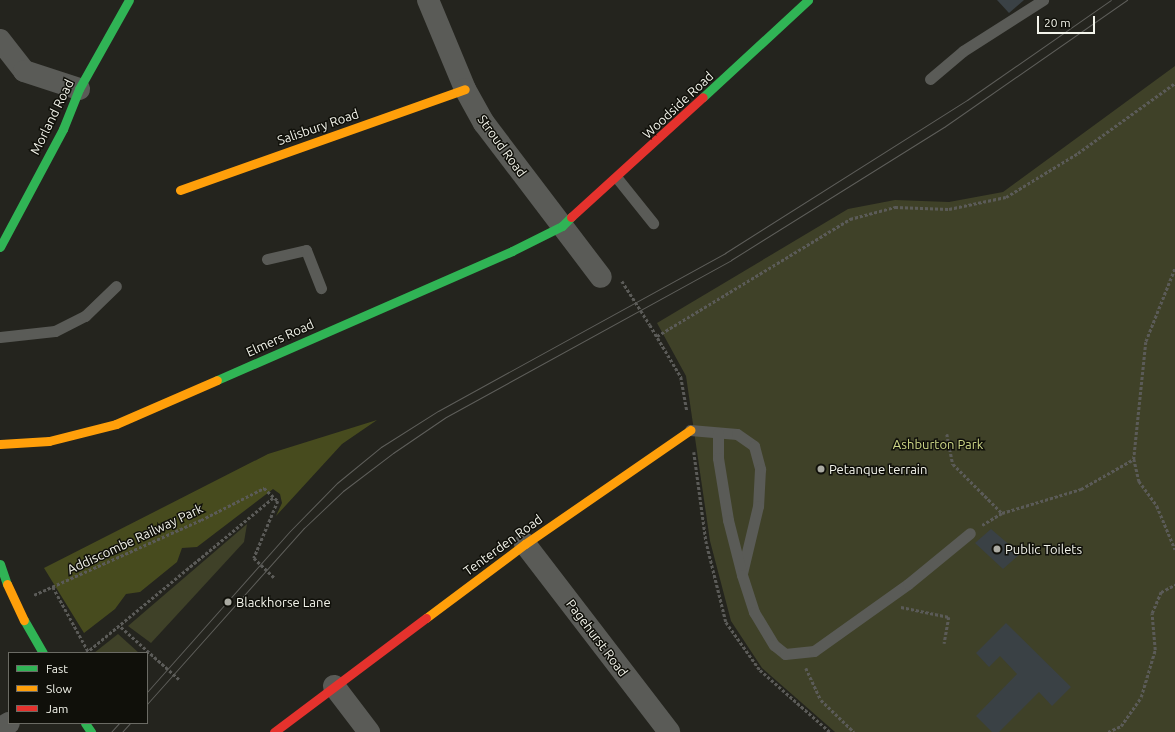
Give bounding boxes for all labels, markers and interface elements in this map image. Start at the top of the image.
scale bar [1039,8,1097,34]
text: 20 m [1044,16,1071,29]
street label: Woodside Road [639,68,717,142]
street label: Morland Road [27,77,77,157]
street label: Salisbury Road [275,106,361,148]
street label: Stroud Road [474,112,530,180]
street label: Elmers Road [244,316,316,360]
park label: Ashburton Park [893,436,983,452]
place label: Petanque terrain [829,461,927,477]
marker: Petanque terrain [816,464,826,474]
street label: Addiscombe Railway Park [65,501,205,577]
street label: Tenterden Road [461,511,545,579]
place label: Public Toilets [1005,541,1082,557]
marker: Public Toilets [992,544,1002,554]
place label: Blackhorse Lane [236,594,331,610]
street label: Pagehurst Road [563,596,631,680]
marker: Blackhorse Lane [223,597,233,607]
legend [8,652,148,724]
text: Fast [46,662,68,675]
text: Slow [46,682,72,695]
text: Jam [46,702,68,715]

